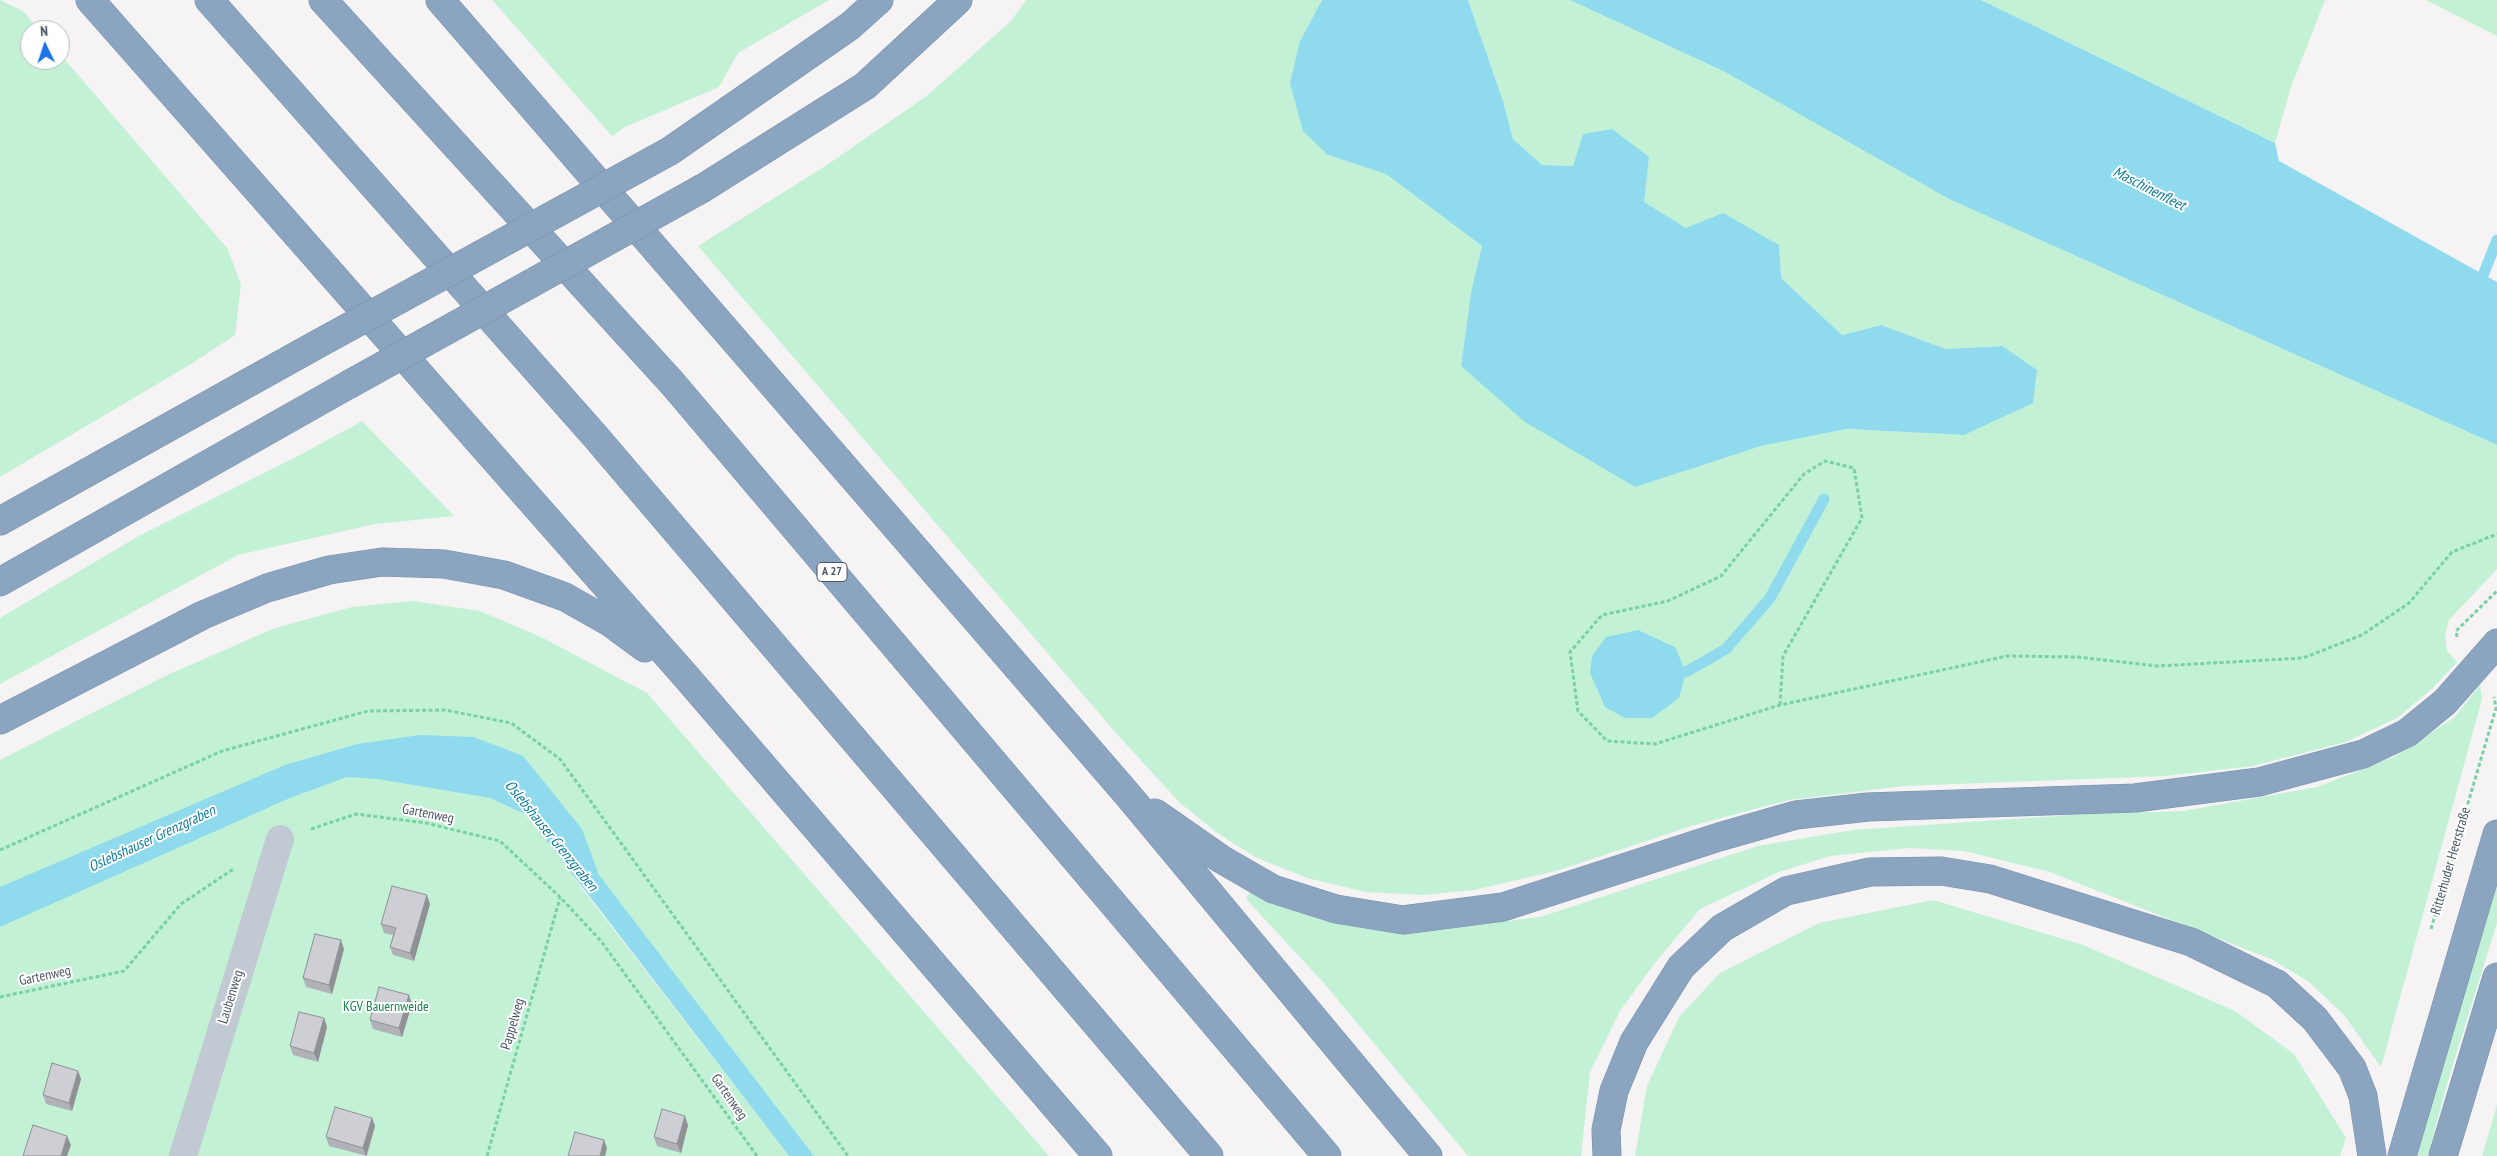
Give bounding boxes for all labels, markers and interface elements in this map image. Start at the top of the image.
north arrow [20,20,70,70]
text: N [40,22,48,40]
water label: Maschinenfleet [2110,163,2188,215]
road number: A 27 [817,562,847,582]
water label: Oslebshauser Grenzgraben [501,777,601,895]
street label: Gartenweg [401,801,455,827]
water label: Oslebshauser Grenzgraben [86,802,218,876]
street label: Ritterhuder Heerstraße [2428,805,2474,917]
street label: Gartenweg [18,962,72,990]
street label: Laubenweg [215,968,247,1026]
street label: Pappelweg [498,996,528,1052]
park label: KGV Bauernweide [343,999,429,1015]
street label: Gartenweg [707,1071,751,1123]

